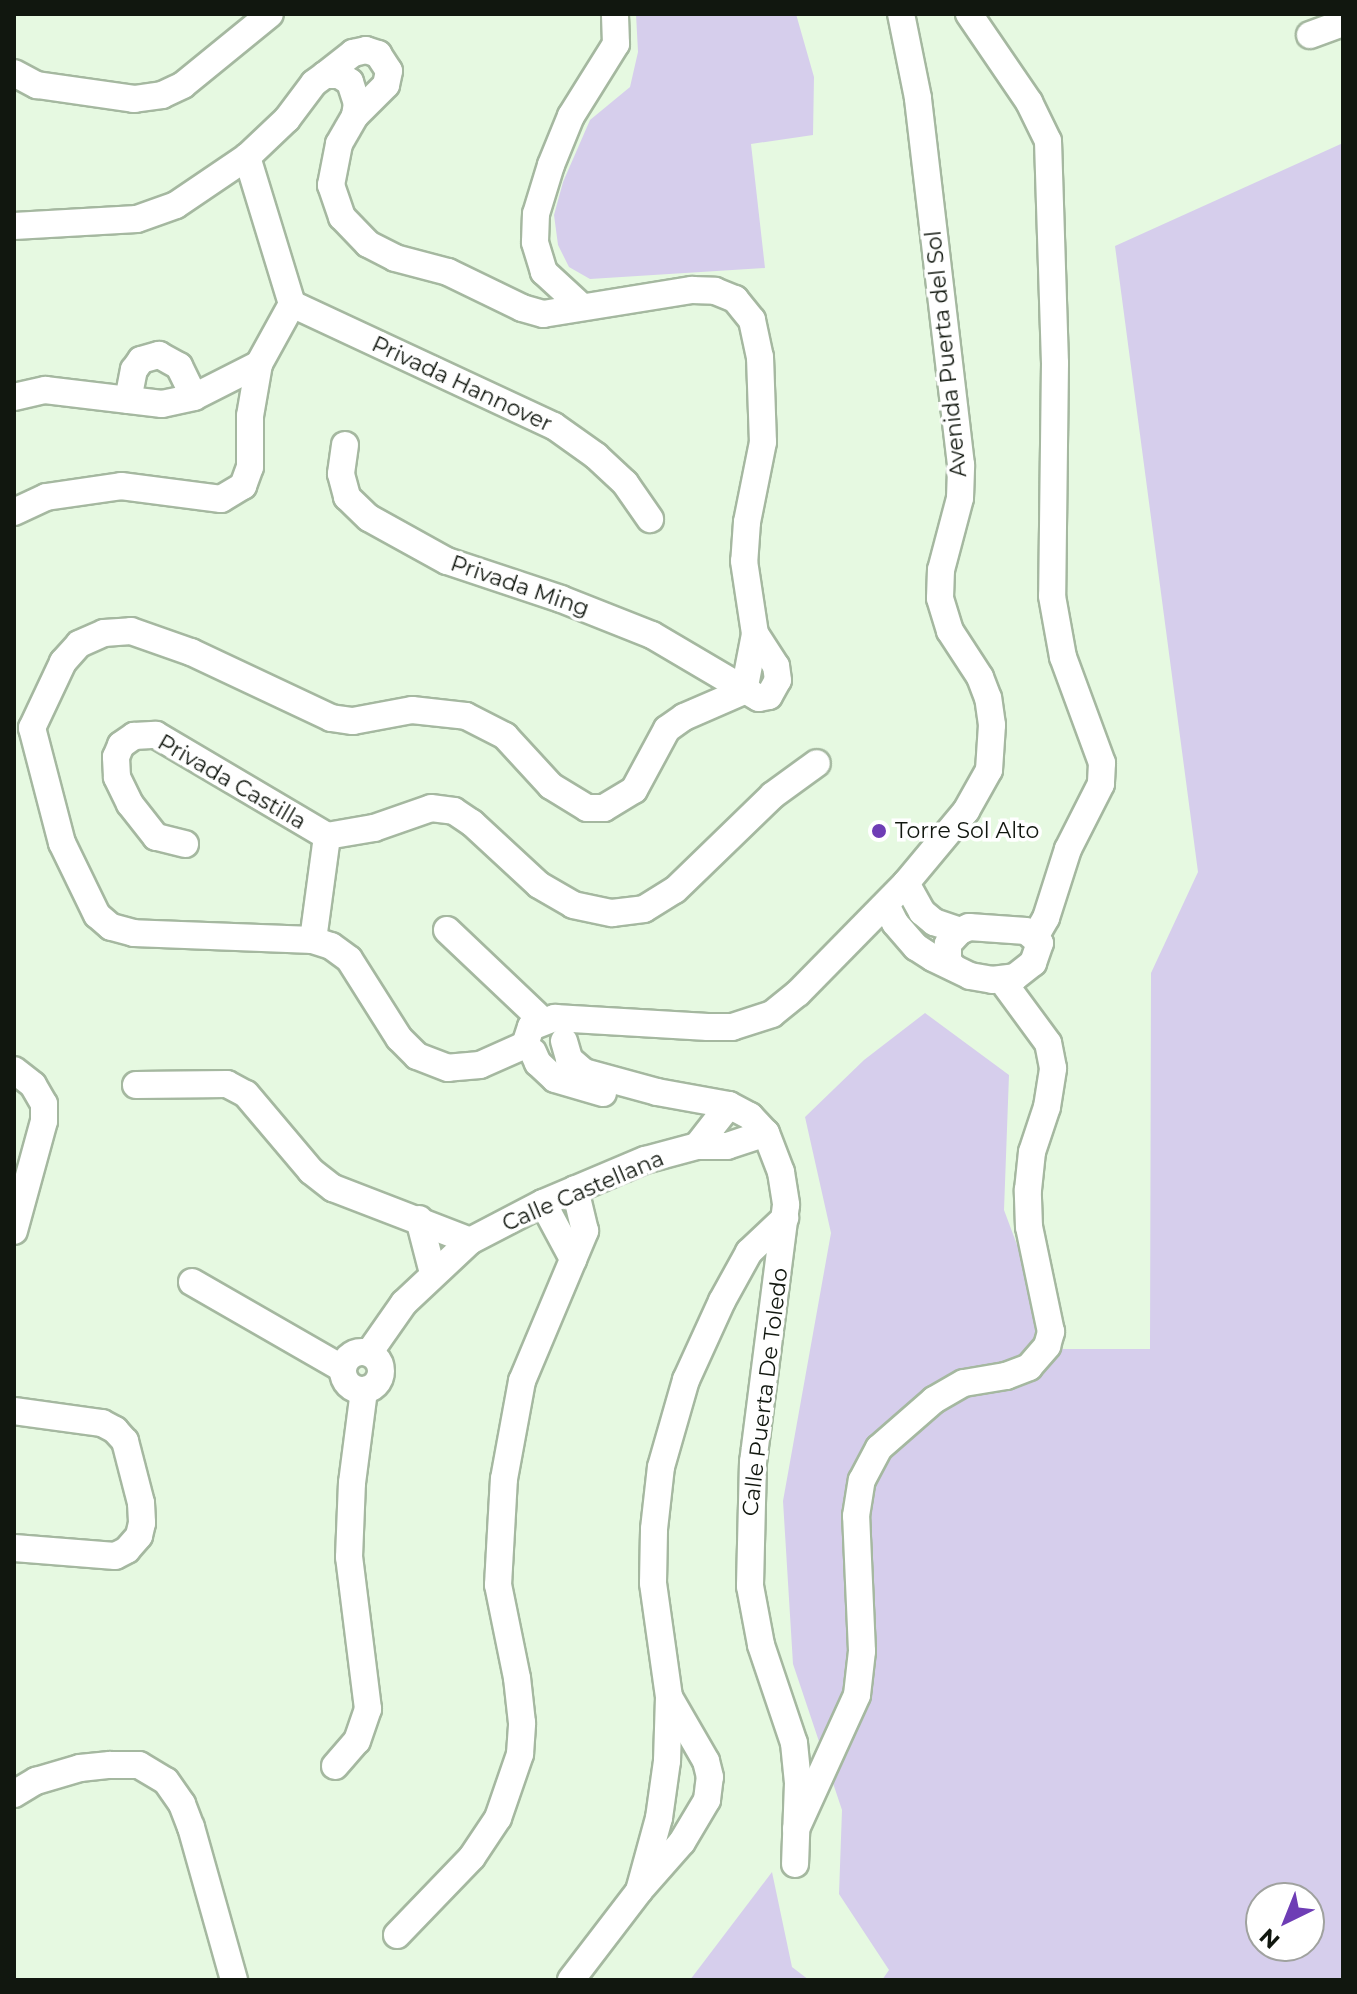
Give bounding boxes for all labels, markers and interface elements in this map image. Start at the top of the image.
street label: Avenida Puerta del Sol [920,229,972,479]
street label: Privada Hannover [368,331,556,437]
street label: Privada Ming [447,550,593,622]
street label: Privada Castilla [153,729,311,835]
place label: Torre Sol Alto [895,818,1039,844]
marker: Torre Sol Alto [870,822,888,840]
street label: Calle Castellana [498,1145,668,1237]
street label: Calle Puerta De Toledo [737,1266,793,1518]
north arrow [1245,1882,1325,1962]
text: N [1254,1923,1285,1954]

